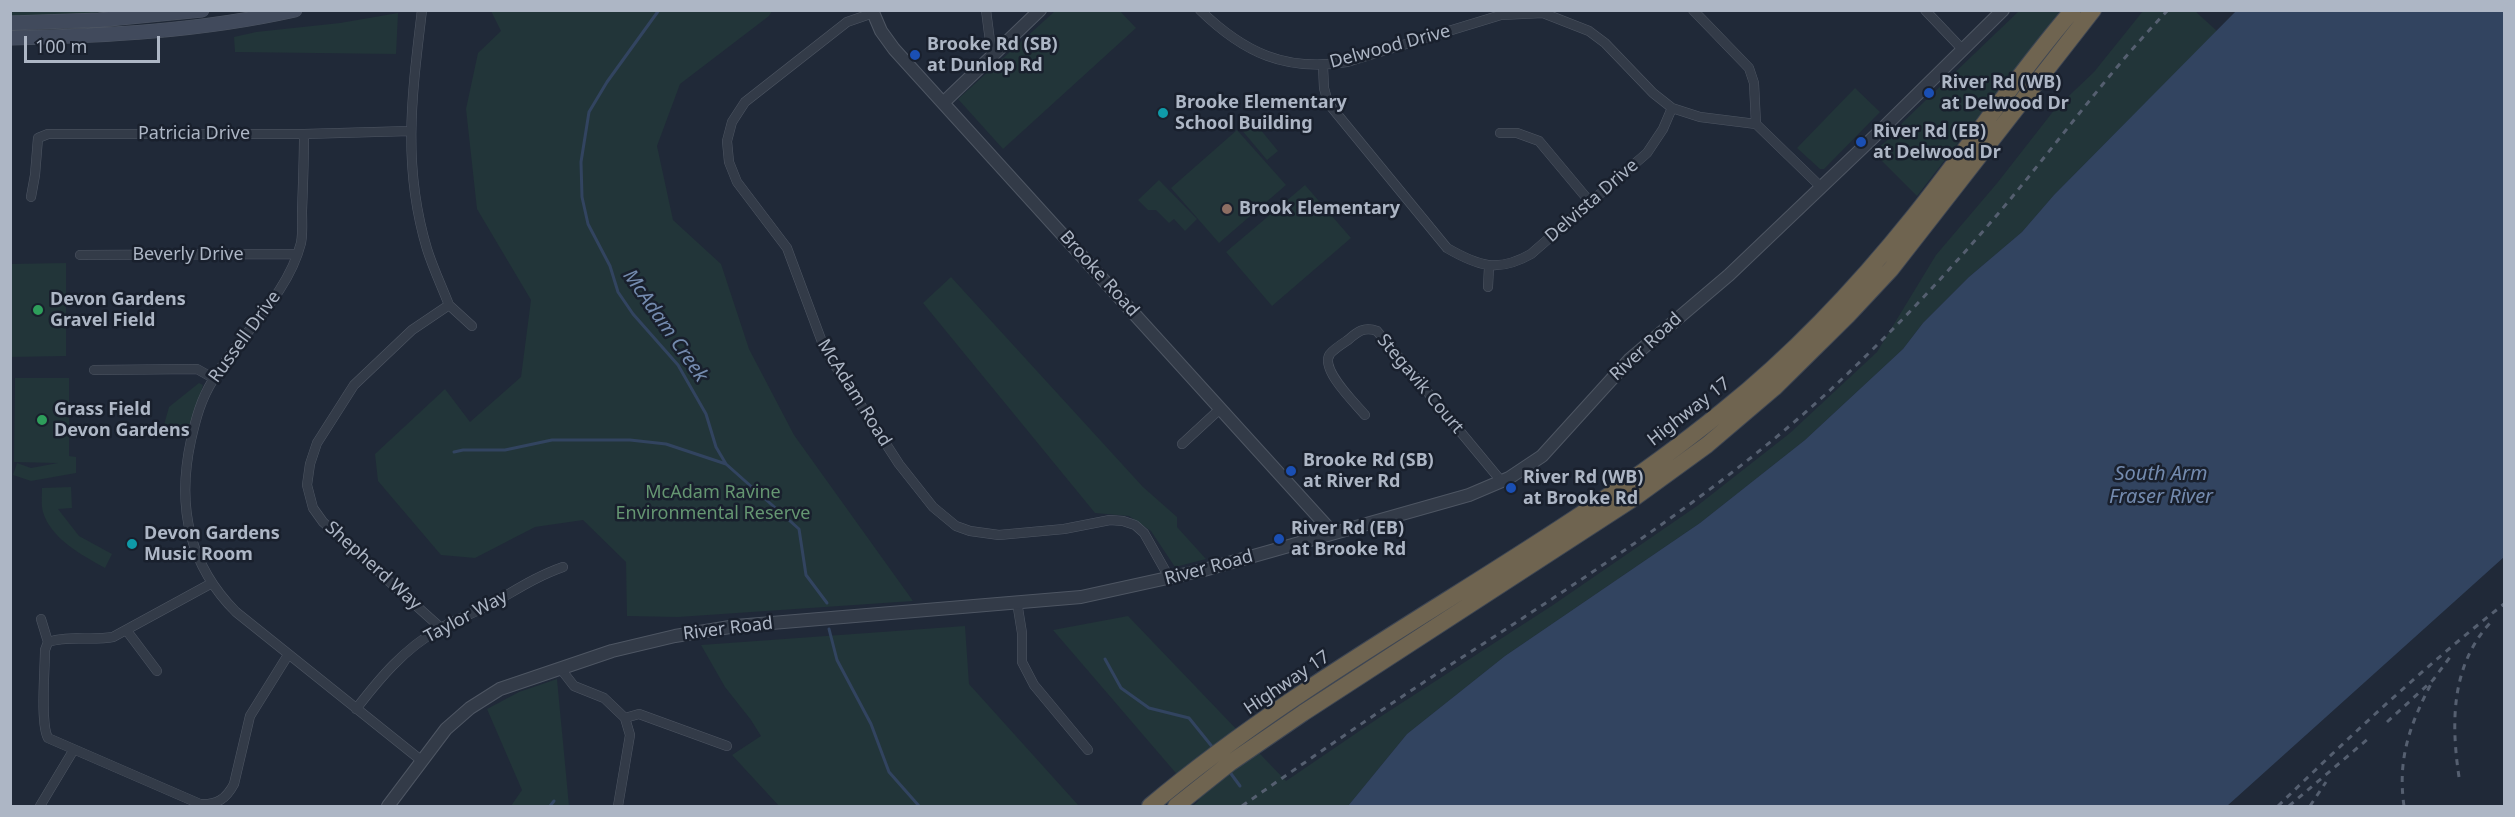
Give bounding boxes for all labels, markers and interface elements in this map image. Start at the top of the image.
street label: Delwood Drive [1327,21,1453,73]
scale bar [27,24,164,62]
text: 100 m [35,34,87,58]
place label: Brooke Rd (SB) at Dunlop Rd [927,34,1058,76]
marker: Brooke Rd (SB) at Dunlop Rd [908,48,922,62]
place label: River Rd (WB) at Delwood Dr [1941,72,2069,115]
marker: River Rd (WB) at Delwood Dr [1922,86,1936,100]
place label: Brooke Elementary School Building [1175,92,1347,134]
marker: Brooke Elementary School Building [1156,106,1170,120]
place label: River Rd (EB) at Delwood Dr [1873,121,2001,164]
street label: Patricia Drive [138,123,250,145]
marker: River Rd (EB) at Delwood Dr [1854,135,1868,149]
street label: Delvista Drive [1541,155,1643,247]
place label: Brook Elementary [1239,198,1400,220]
marker: Brook Elementary [1220,202,1234,216]
street label: Brooke Road [1055,227,1143,321]
street label: Beverly Drive [132,244,244,266]
water label: McAdam Creek [617,265,713,387]
street label: Russell Drive [204,287,286,387]
place label: Devon Gardens Gravel Field [50,289,186,332]
marker: Devon Gardens Gravel Field [31,303,45,317]
street label: River Road [1606,308,1686,386]
street label: Stegavik Court [1372,330,1468,438]
street label: McAdam Road [812,335,896,451]
street label: Highway 17 [1643,373,1735,451]
place label: Grass Field Devon Gardens [54,399,190,442]
marker: Grass Field Devon Gardens [35,413,49,427]
place label: Brooke Rd (SB) at River Rd [1303,450,1434,492]
water label: South Arm Fraser River [2109,462,2213,509]
marker: Brooke Rd (SB) at River Rd [1284,464,1298,478]
place label: River Rd (WB) at Brooke Rd [1523,467,1643,510]
marker: River Rd (WB) at Brooke Rd [1504,481,1518,495]
park label: McAdam Ravine Environmental Reserve [616,482,810,524]
street label: Shepherd Way [320,517,426,615]
place label: River Rd (EB) at Brooke Rd [1291,518,1406,560]
place label: Devon Gardens Music Room [144,523,280,566]
marker: River Rd (EB) at Brooke Rd [1272,532,1286,546]
marker: Devon Gardens Music Room [125,537,139,551]
street label: River Road [1162,546,1256,590]
street label: Taylor Way [421,586,511,648]
street label: River Road [682,613,774,645]
street label: Highway 17 [1240,646,1334,720]

